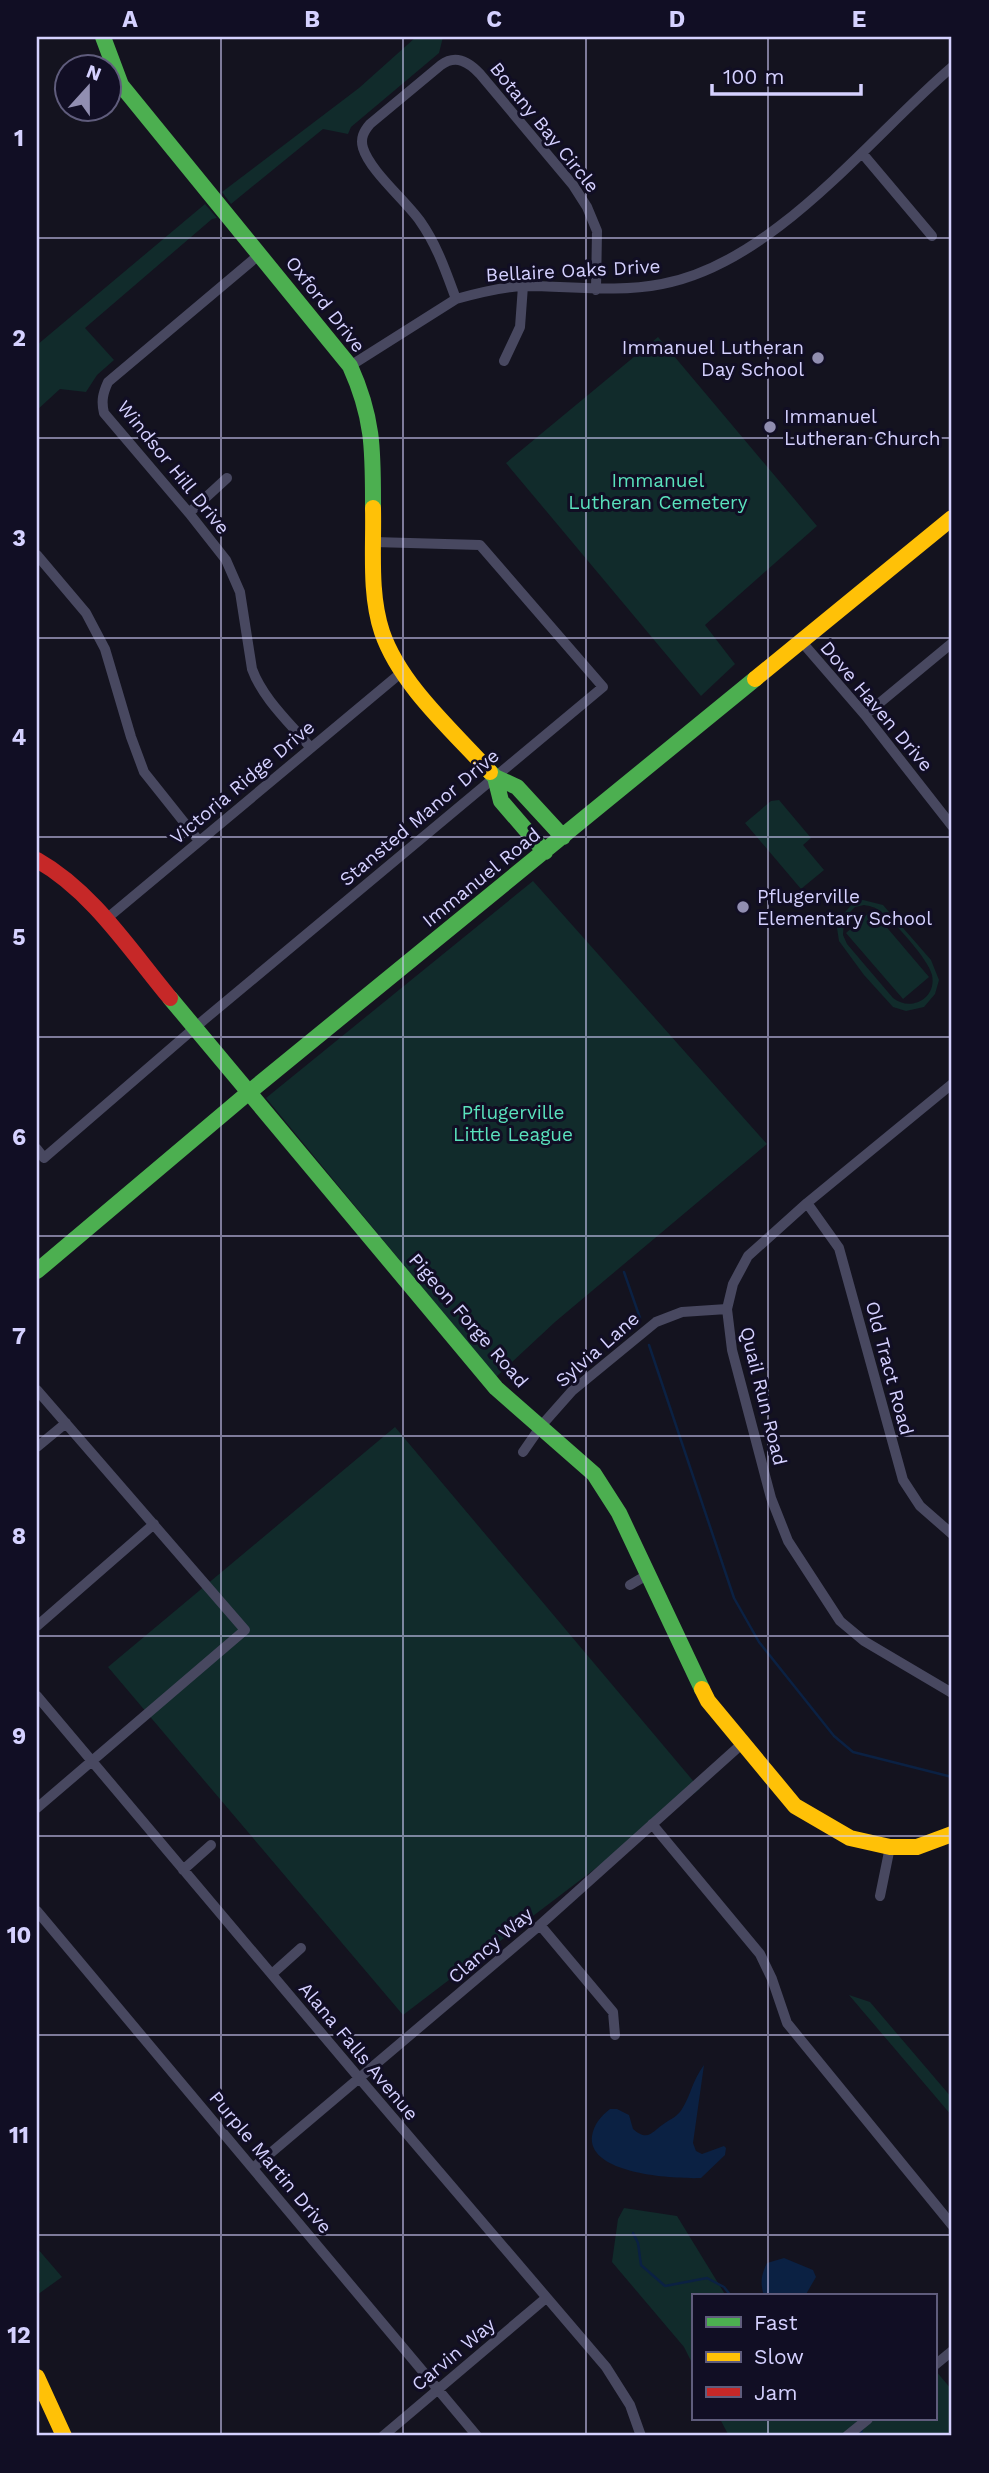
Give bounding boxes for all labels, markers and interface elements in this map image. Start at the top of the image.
text: A [122,6,138,33]
text: B [304,6,320,33]
text: C [486,6,502,33]
text: D [669,6,685,33]
text: E [852,6,866,33]
north arrow [52,52,122,122]
scale bar [712,52,861,96]
street label: Botany Bay Circle [485,58,604,197]
text: N [83,59,105,86]
text: 100 m [723,64,785,89]
text: 1 [14,125,24,152]
street label: Oxford Drive [281,252,370,357]
street label: Bellaire Oaks Drive [485,254,661,287]
text: 2 [12,325,26,352]
place label: Immanuel Lutheran Day School [622,336,804,381]
marker: Immanuel Lutheran Day School [810,350,826,366]
street label: Windsor Hill Drive [112,396,235,539]
place label: Immanuel Lutheran Church [784,405,940,450]
marker: Immanuel Lutheran Church [762,419,778,435]
park label: Immanuel Lutheran Cemetery [568,469,748,514]
text: 3 [12,525,26,552]
street label: Dove Haven Drive [815,636,938,776]
street label: Victoria Ridge Drive [165,715,319,849]
text: 4 [12,724,27,751]
street label: Stansted Manor Drive [335,744,504,891]
street label: Immanuel Road [418,823,545,932]
place label: Pflugerville Elementary School [757,885,932,930]
marker: Pflugerville Elementary School [735,899,751,915]
text: 5 [12,924,26,951]
park label: Pflugerville Little League [453,1101,573,1146]
text: 6 [12,1124,26,1151]
street label: Pigeon Forge Road [404,1248,533,1392]
street label: Old Tract Road [861,1299,918,1438]
street label: Sylvia Lane [551,1307,644,1392]
text: 7 [12,1323,26,1350]
street label: Quail Run Road [735,1324,792,1468]
text: 8 [12,1523,26,1550]
text: 9 [12,1723,26,1750]
street label: Clancy Way [443,1902,537,1988]
text: 10 [7,1922,31,1949]
street label: Alana Falls Avenue [294,1977,423,2125]
street label: Purple Martin Drive [204,2086,337,2238]
text: 11 [9,2122,29,2149]
legend [692,2294,936,2420]
text: Fast [754,2310,798,2335]
street label: Carvin Way [407,2313,500,2396]
text: 12 [7,2322,31,2349]
text: Slow [754,2344,804,2369]
text: Jam [754,2380,797,2405]

